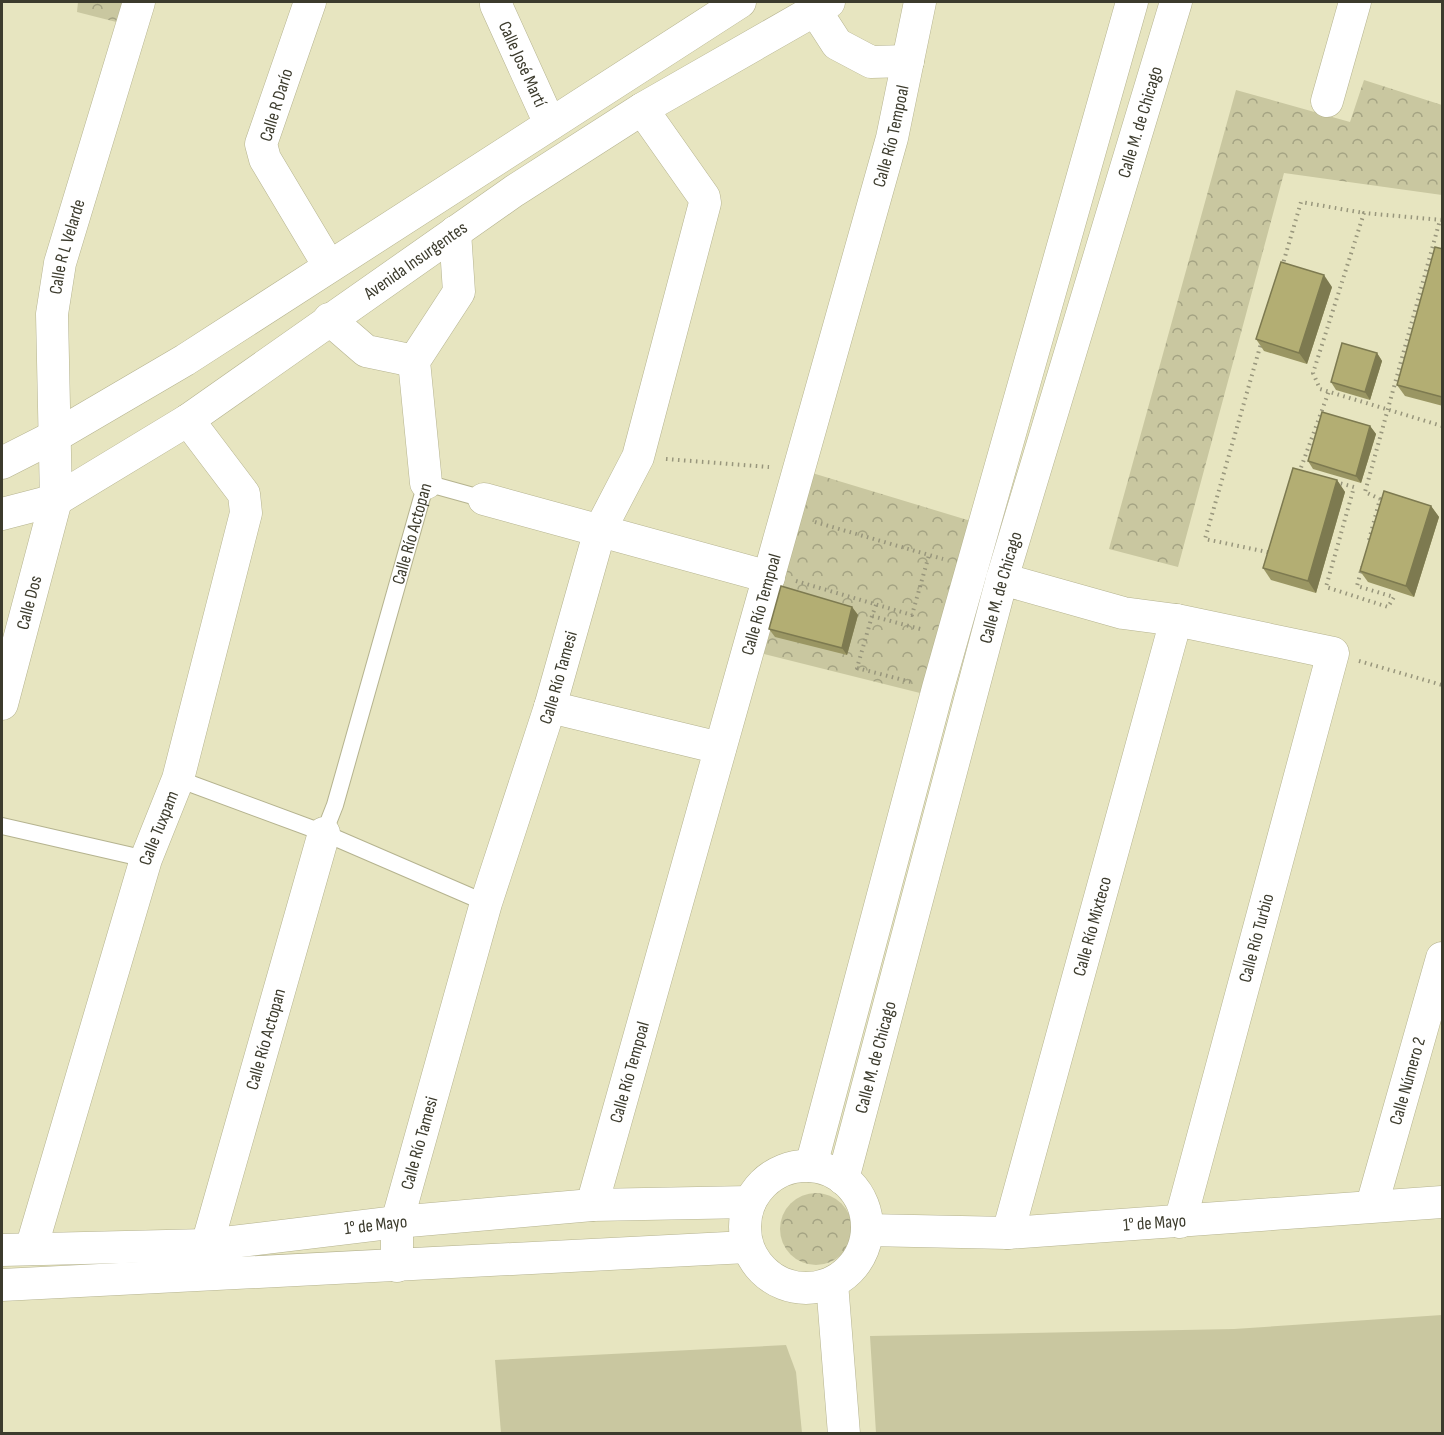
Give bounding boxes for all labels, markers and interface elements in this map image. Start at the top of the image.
street label: Calle José Martí [494,18,551,111]
street label: Calle M. de Chicago [1114,64,1167,180]
street label: Calle R Darío [255,66,297,144]
street label: Calle Río Tempoal [869,83,914,190]
street label: Calle R L Velarde [45,197,90,296]
street label: Avenida Insurgentes [359,217,471,305]
street label: Calle Río Actopan [388,481,436,587]
street label: Calle M. de Chicago [975,529,1027,646]
street label: Calle Río Tempoal [737,551,786,658]
street label: Calle Dos [12,573,47,632]
street label: Calle Río Tamesi [535,629,582,727]
street label: Calle Tuxpam [135,788,183,868]
street label: Calle Río Mixteco [1069,874,1116,979]
street label: Calle Río Turbio [1235,891,1278,985]
street label: Calle Río Actopan [242,986,290,1092]
street label: Calle M. de Chicago [851,999,901,1116]
street label: Calle Río Tempoal [606,1019,654,1125]
street label: Calle Número 2 [1385,1035,1430,1127]
street label: Calle Río Tamesi [397,1094,443,1192]
street label: 1° de Mayo [1122,1210,1187,1236]
street label: 1° de Mayo [343,1211,408,1239]

